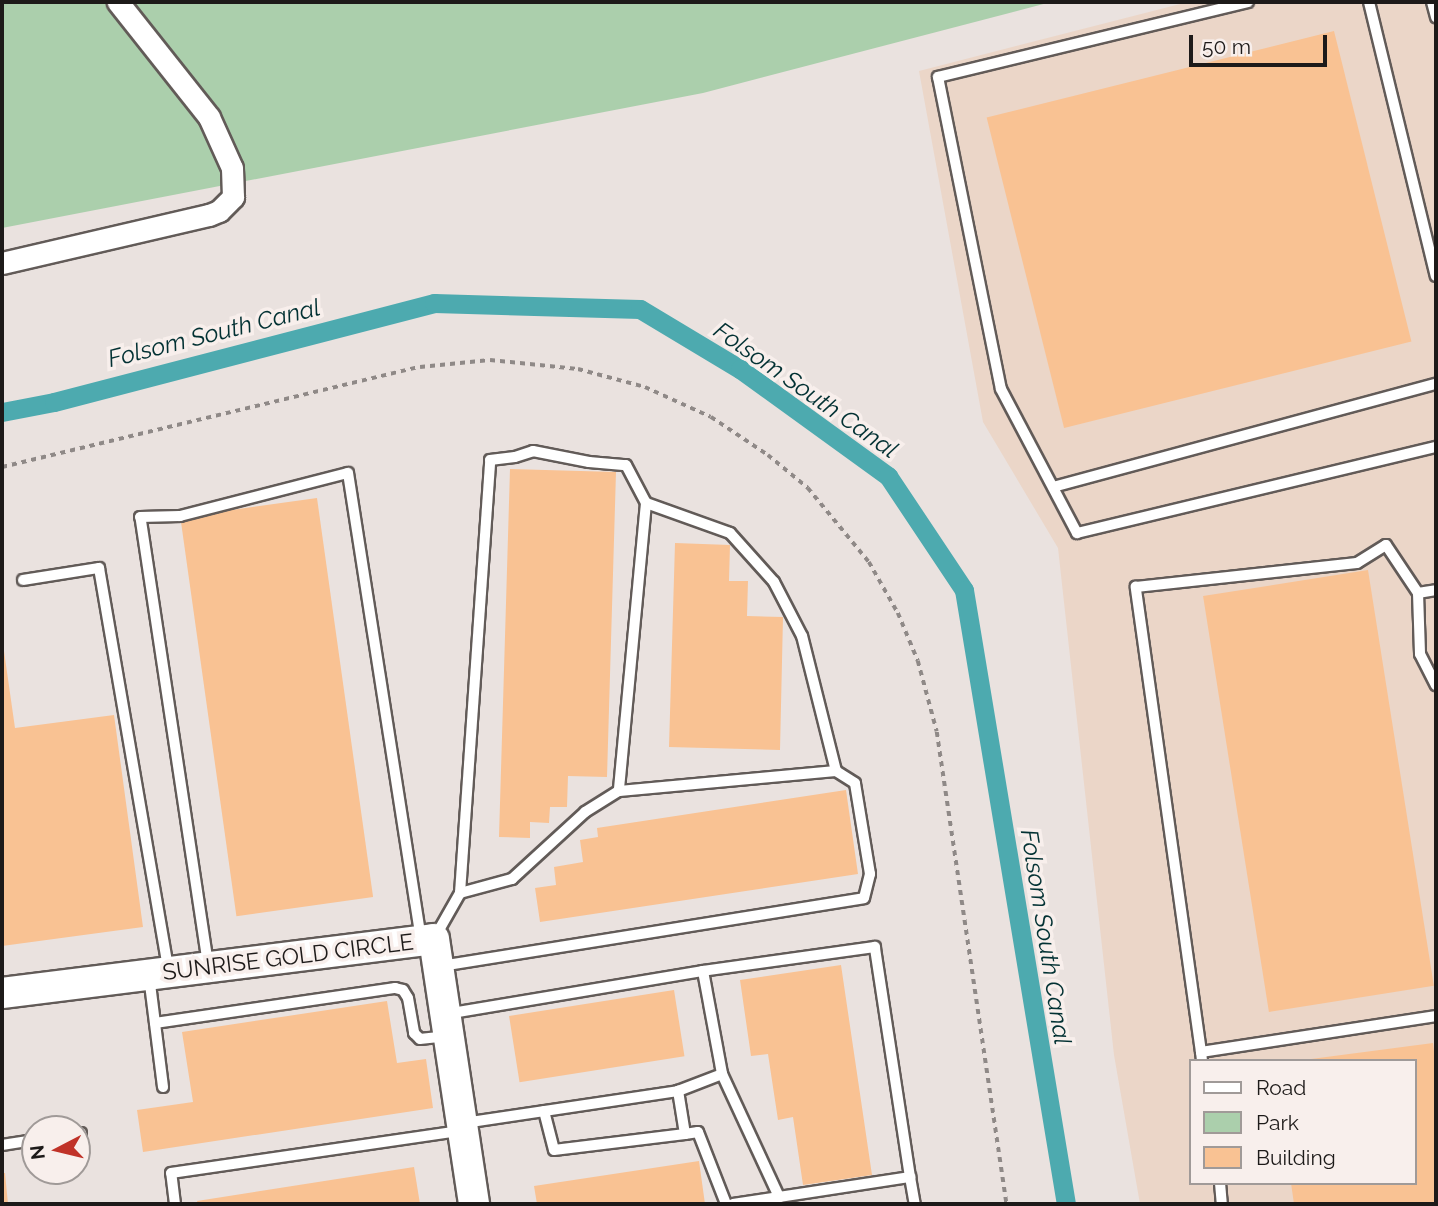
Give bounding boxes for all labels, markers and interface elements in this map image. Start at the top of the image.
scale bar [1193,21,1331,65]
text: 50 m [1202,34,1251,59]
water label: Folsom South Canal [105,293,323,373]
water label: Folsom South Canal [709,316,903,464]
water label: Folsom South Canal [1015,827,1077,1047]
street label: SUNRISE GOLD CIRCLE [161,928,415,986]
legend [1190,1059,1417,1185]
text: Road [1256,1075,1306,1100]
text: Park [1256,1110,1299,1135]
north arrow [21,1115,91,1185]
text: N [25,1144,49,1161]
text: Building [1256,1145,1336,1170]

